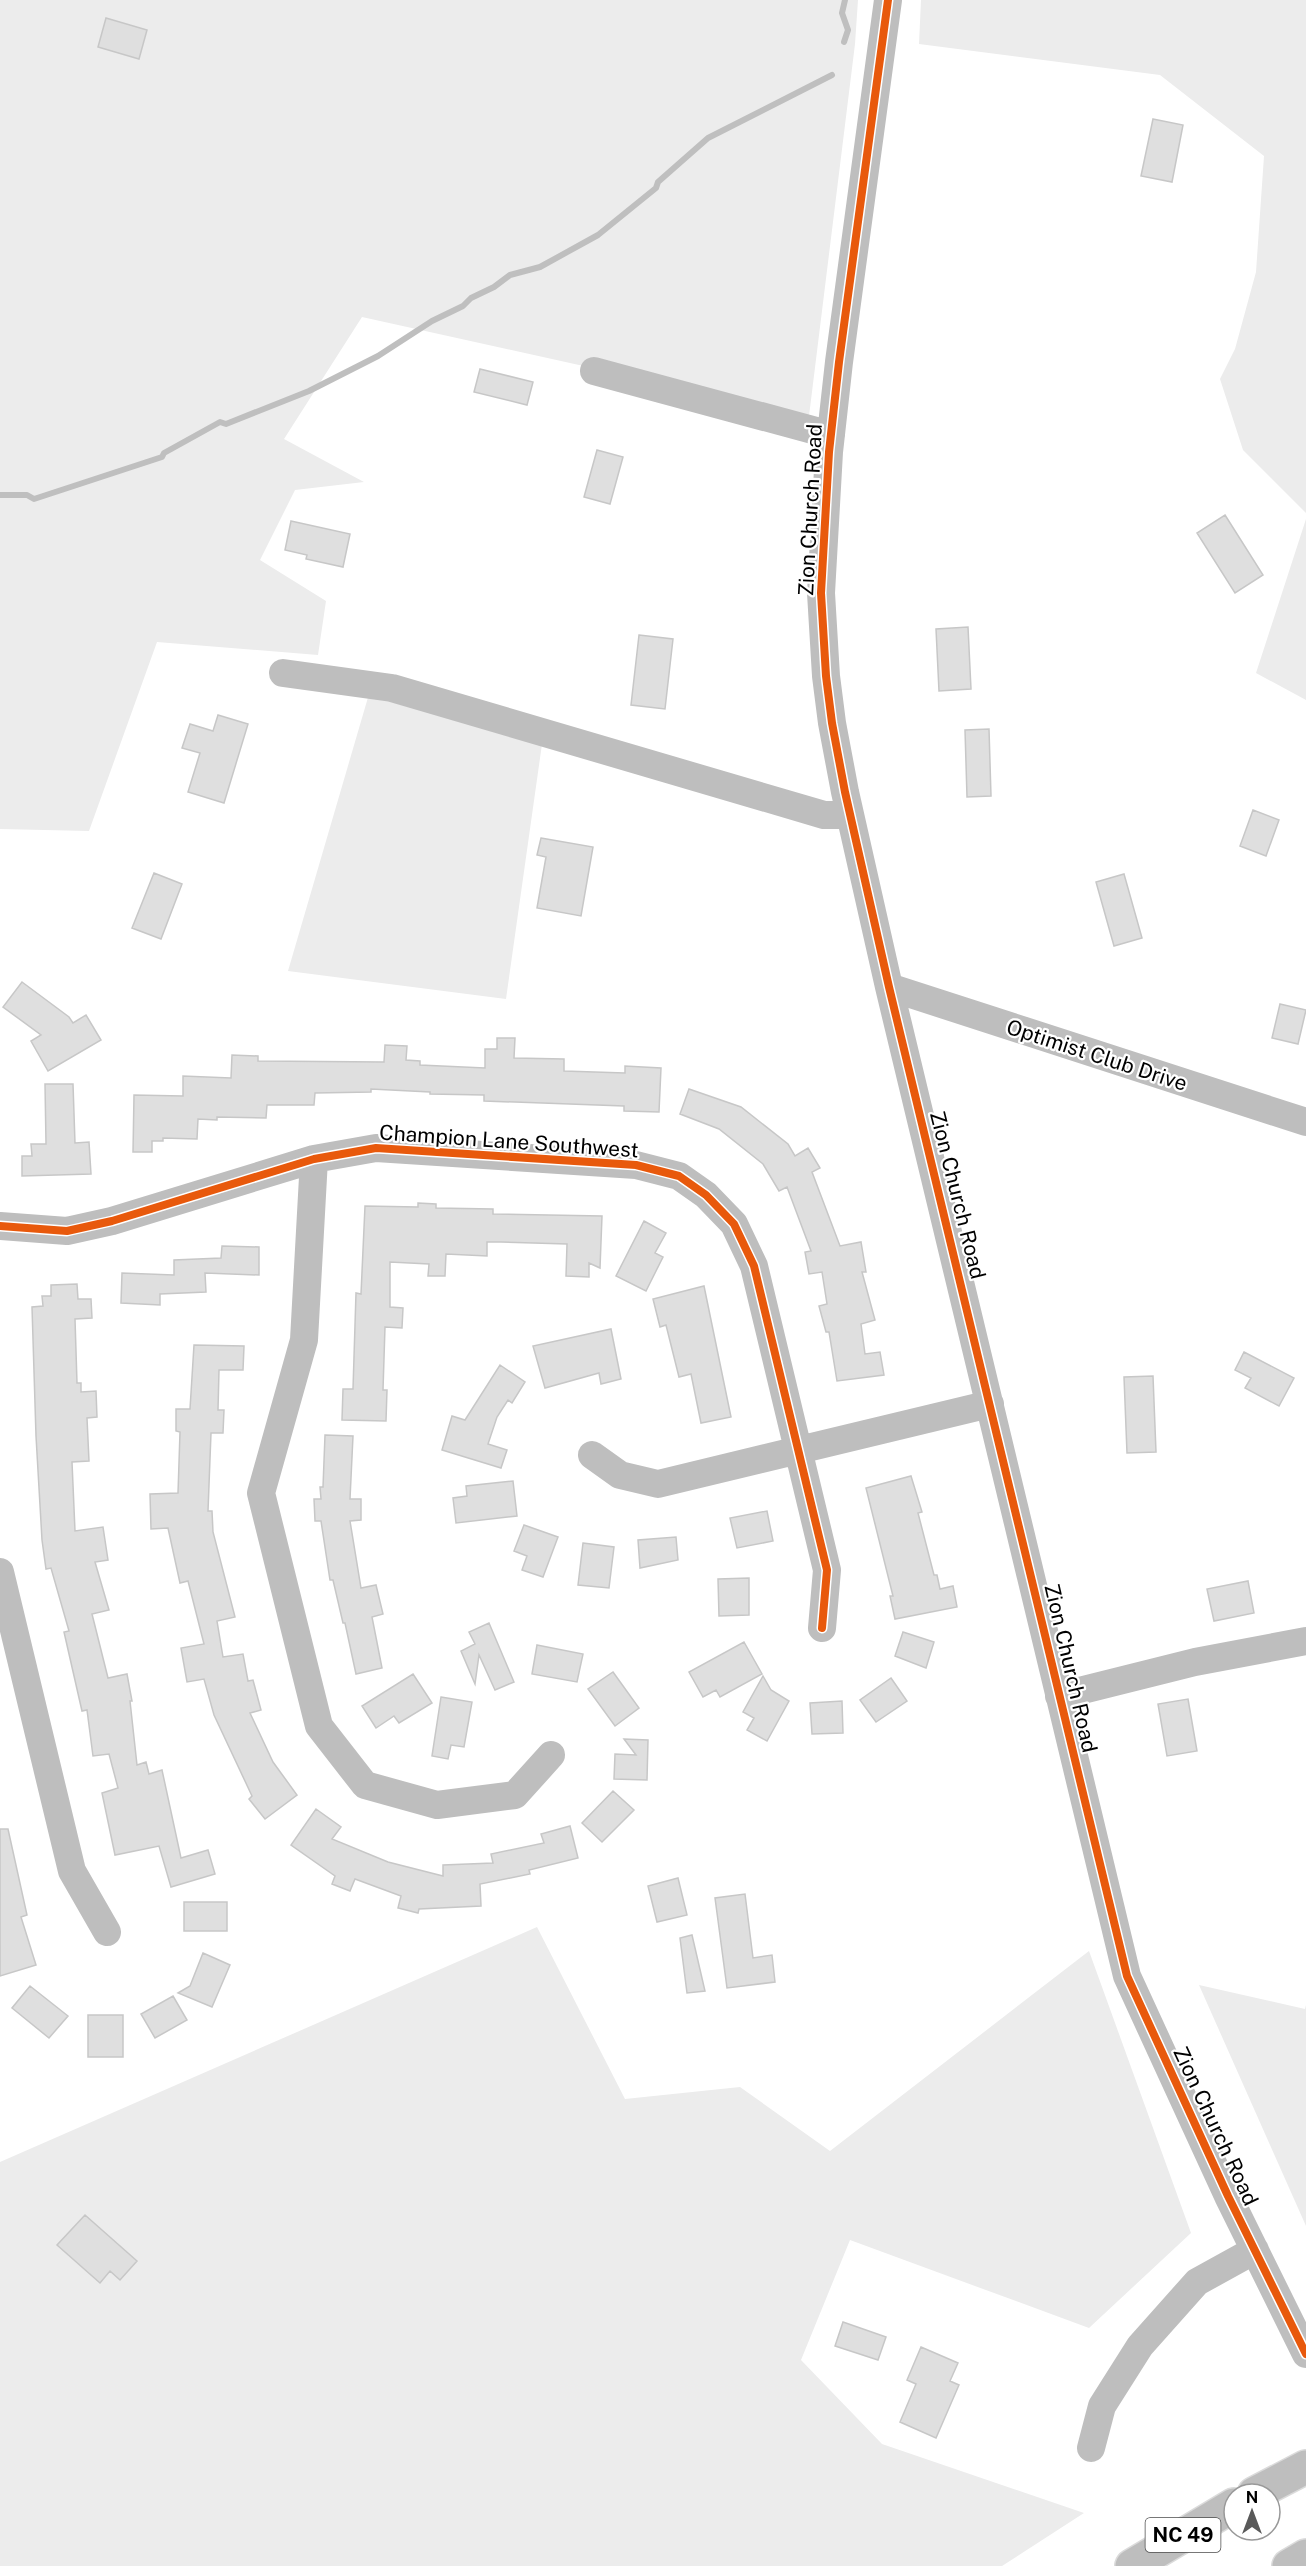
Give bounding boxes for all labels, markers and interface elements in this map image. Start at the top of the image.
street label: Zion Church Road [793,423,827,597]
street label: Optimist Club Drive [1004,1014,1190,1096]
street label: Zion Church Road [925,1108,991,1282]
street label: Champion Lane Southwest [378,1119,640,1163]
street label: Zion Church Road [1039,1581,1103,1755]
street label: Zion Church Road [1168,2043,1264,2209]
north arrow [1222,2482,1282,2542]
text: N [1246,2488,1258,2507]
road number: NC 49 [1146,2518,1220,2552]

